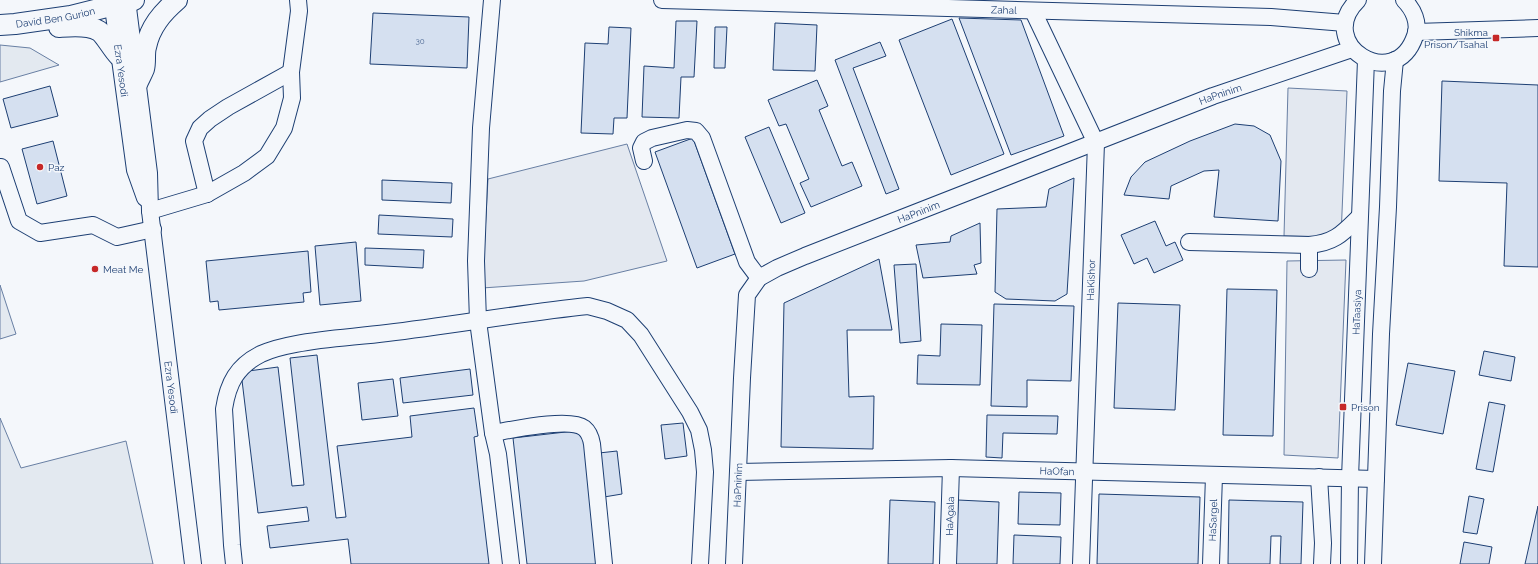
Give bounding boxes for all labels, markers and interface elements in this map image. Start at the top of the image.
street label: Zahal [991,4,1017,15]
street label: David Ben Gurion [15,5,96,29]
place label: Shikma Prison/Tsahal [1424,27,1488,50]
marker: Shikma Prison/Tsahal [1491,33,1501,43]
house number: 30 [415,36,425,46]
street label: Ezra Yesodi [113,43,131,97]
street label: HaPninim [1197,81,1243,106]
marker: Paz [35,162,45,172]
place label: Paz [48,162,65,173]
street label: HaPninim [896,198,941,225]
street label: HaKishor [1085,259,1097,301]
marker: Meat Me [90,264,100,274]
place label: Meat Me [103,264,144,275]
street label: HaTaasiya [1350,289,1363,335]
street label: Ezra Yesodi [163,360,180,414]
marker: Prison [1338,402,1348,412]
place label: Prison [1351,402,1380,413]
street label: HaPninim [731,463,744,507]
street label: HaOfan [1039,465,1075,477]
street label: HaAgala [943,496,956,536]
street label: HaSargel [1206,498,1219,541]

